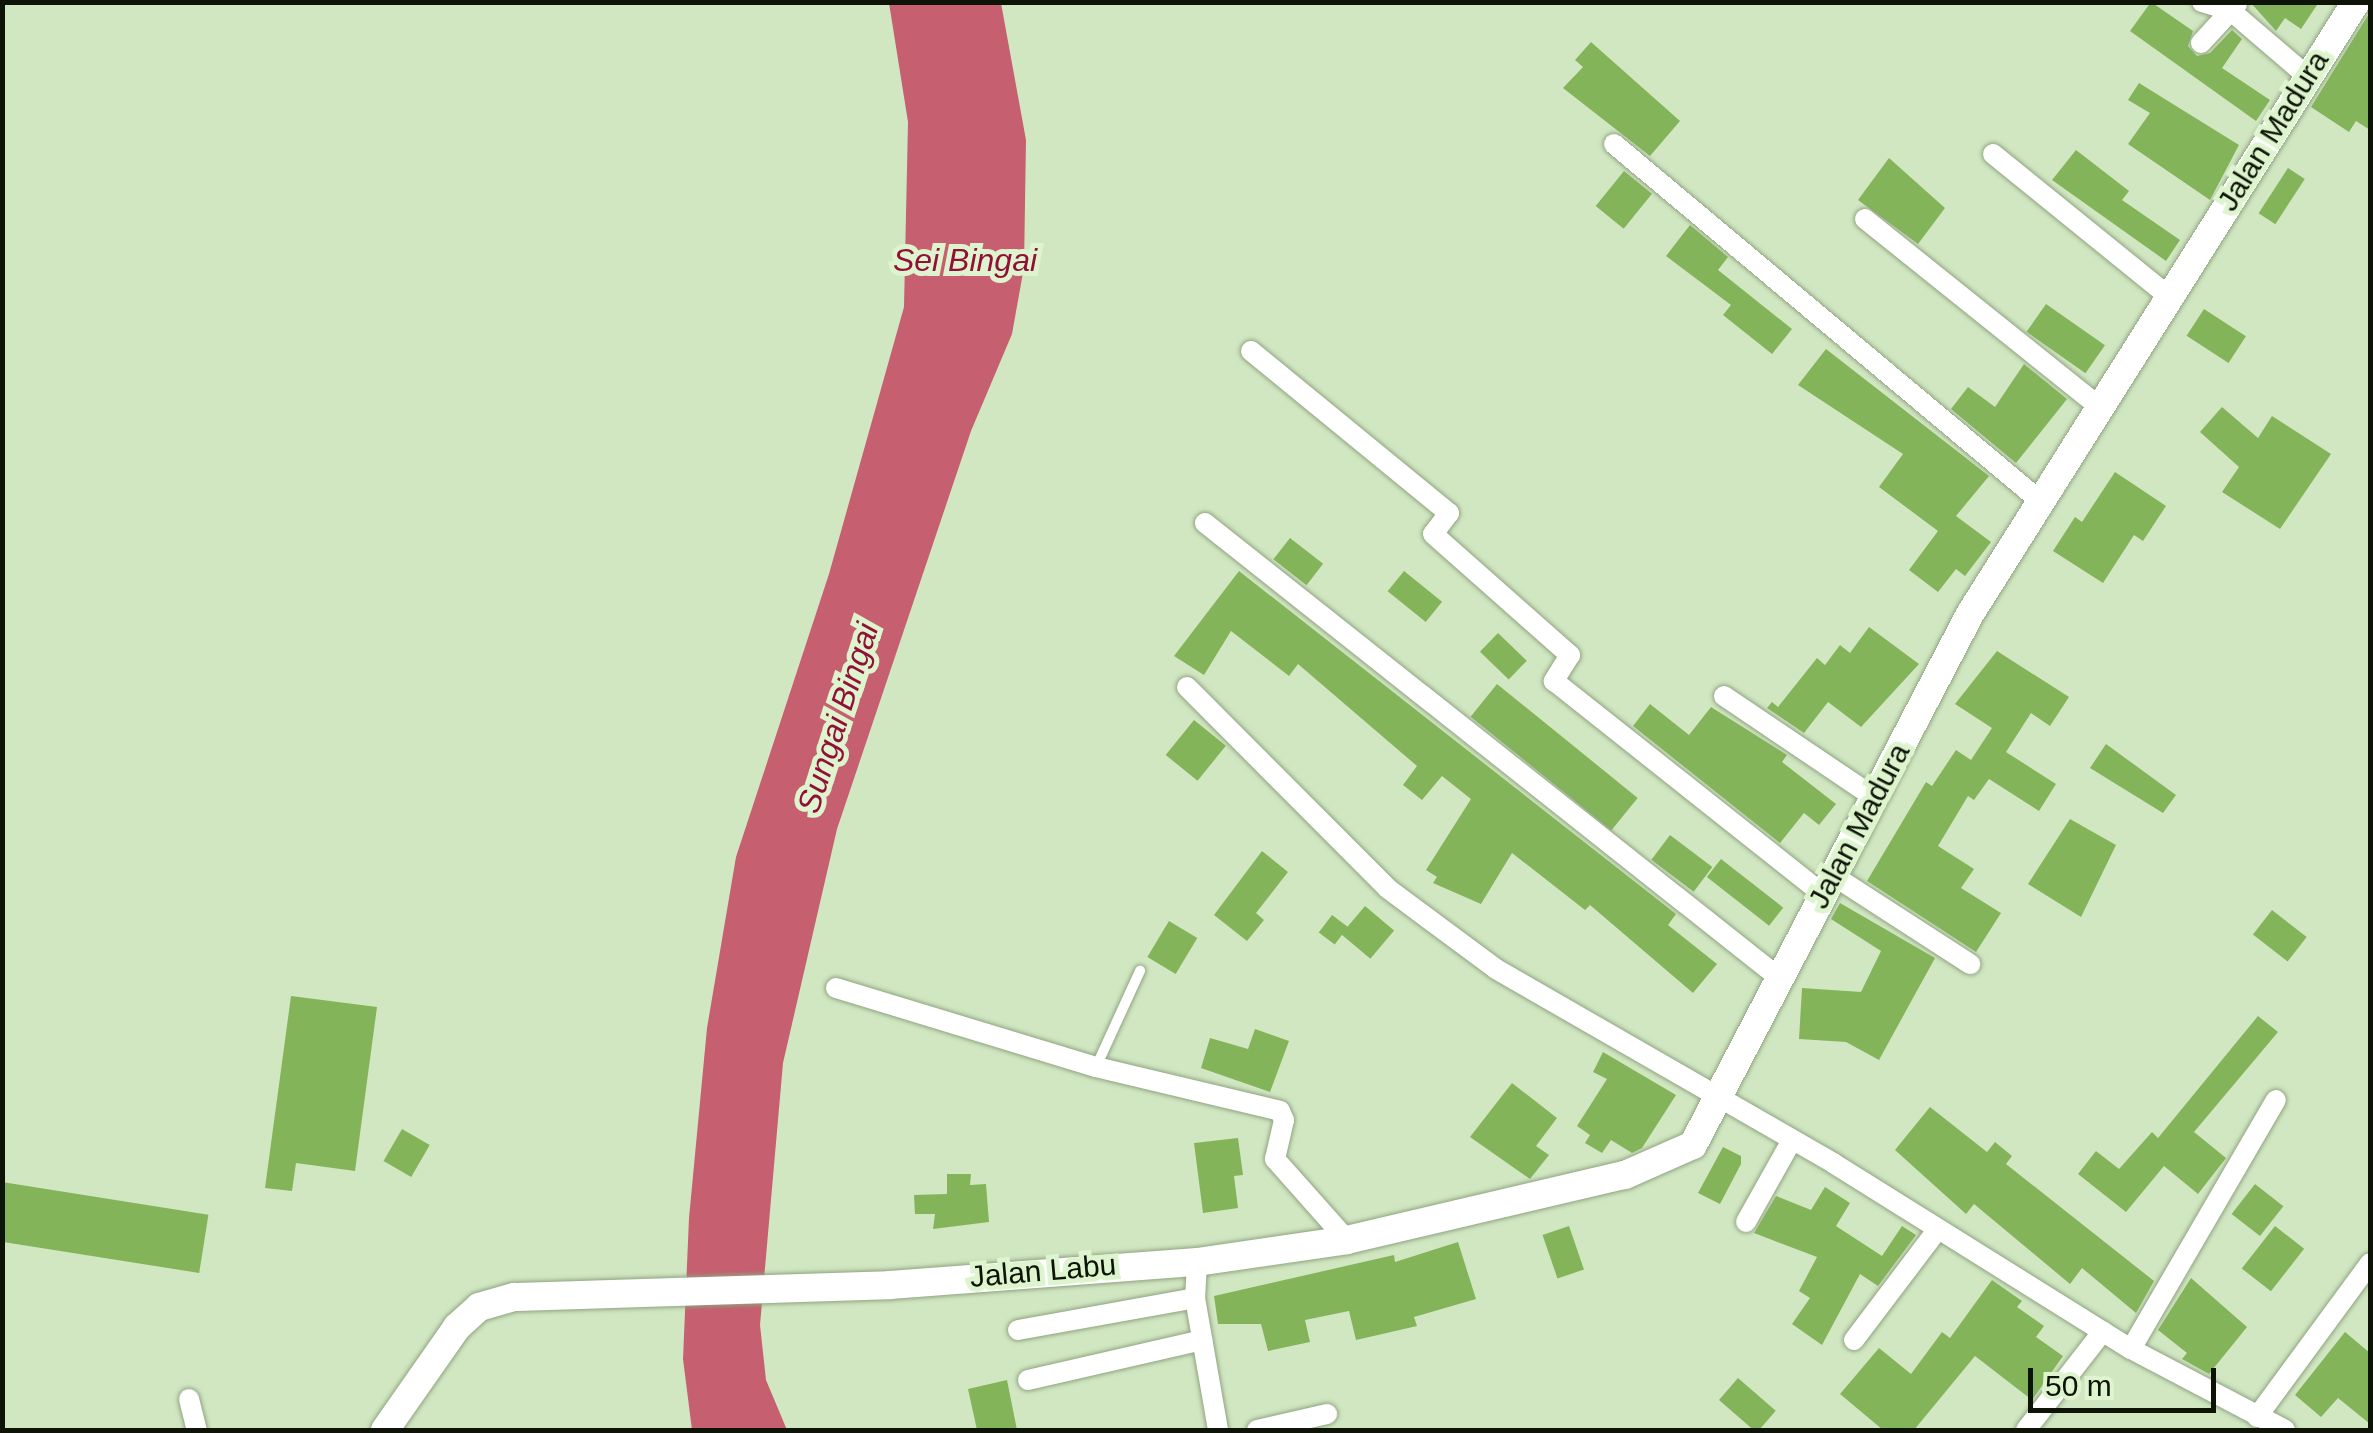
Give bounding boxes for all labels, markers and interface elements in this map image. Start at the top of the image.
street label: Jalan Madura [2210,44,2336,218]
water label: Sei Bingai [893,241,1037,279]
water label: Sungai Bingai [789,618,887,818]
street label: Jalan Madura [1800,737,1918,915]
street label: Jalan Labu [968,1247,1118,1295]
scale bar [2033,1348,2220,1410]
text: 50 m [2045,1369,2112,1402]

